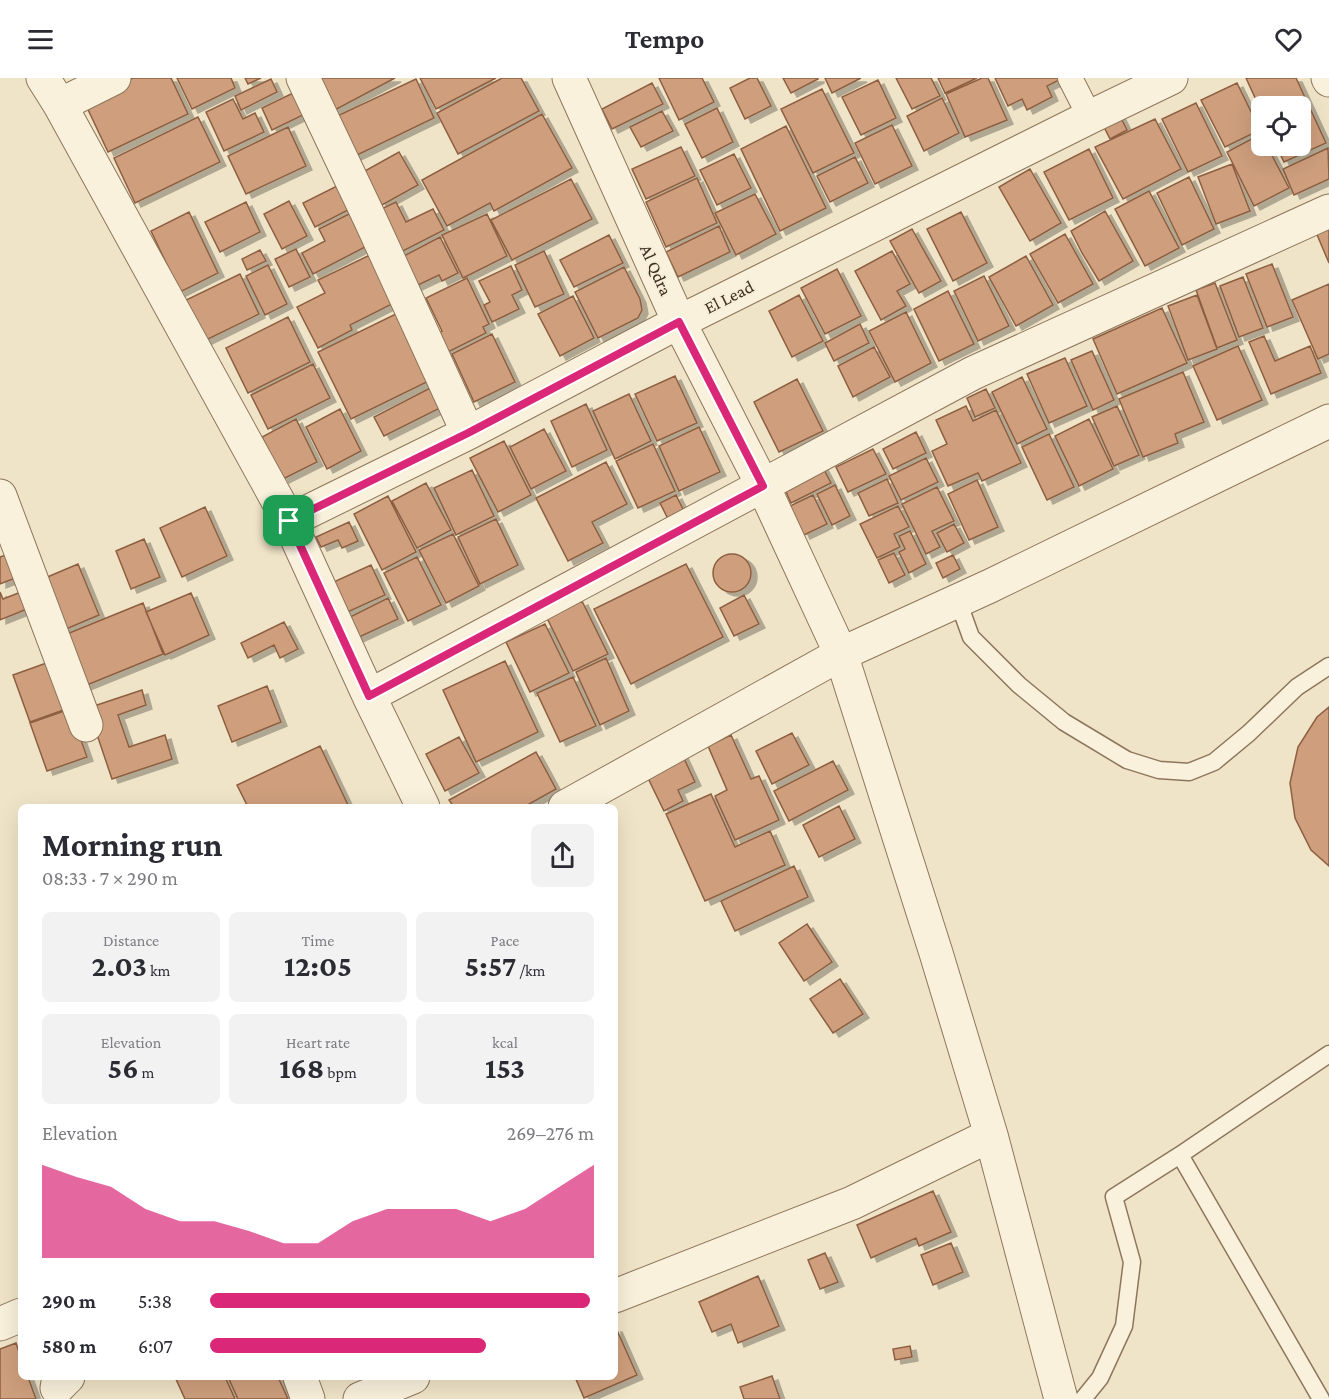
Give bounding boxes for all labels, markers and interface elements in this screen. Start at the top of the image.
icon: menu [24,23,57,56]
icon: heart [1272,23,1305,56]
text: Tempo [625,24,704,54]
map controls [1251,96,1311,156]
button: locate [1251,96,1311,156]
street label: Al Qdra [636,241,676,299]
street label: El Lead [701,276,757,318]
pin [263,495,314,546]
icon: arrive [272,504,305,537]
button: share [531,824,594,887]
text: Morning run [42,826,223,863]
text: 08:33 · 7 × 290 m [42,867,178,889]
text: Distance [103,932,159,949]
text: Time [302,932,334,949]
text: Pace [491,932,519,949]
text: 2.03 [92,949,147,982]
text: 12:05 [284,949,352,982]
text: 5:57 [465,949,516,982]
text: km [147,962,170,979]
text: /km [516,962,545,979]
text: Elevation [101,1034,161,1051]
text: Heart rate [286,1034,350,1051]
text: kcal [492,1034,518,1051]
text: 56 [108,1051,139,1084]
text: 168 [279,1051,324,1084]
text: 153 [485,1051,525,1084]
text: m [139,1064,154,1081]
text: bpm [324,1064,357,1081]
text: Elevation [42,1122,118,1144]
text: 269–276 m [507,1122,594,1144]
text: 290 m [42,1290,96,1312]
text: 5:38 [138,1290,172,1312]
text: 580 m [42,1335,96,1357]
text: 6:07 [138,1335,173,1357]

